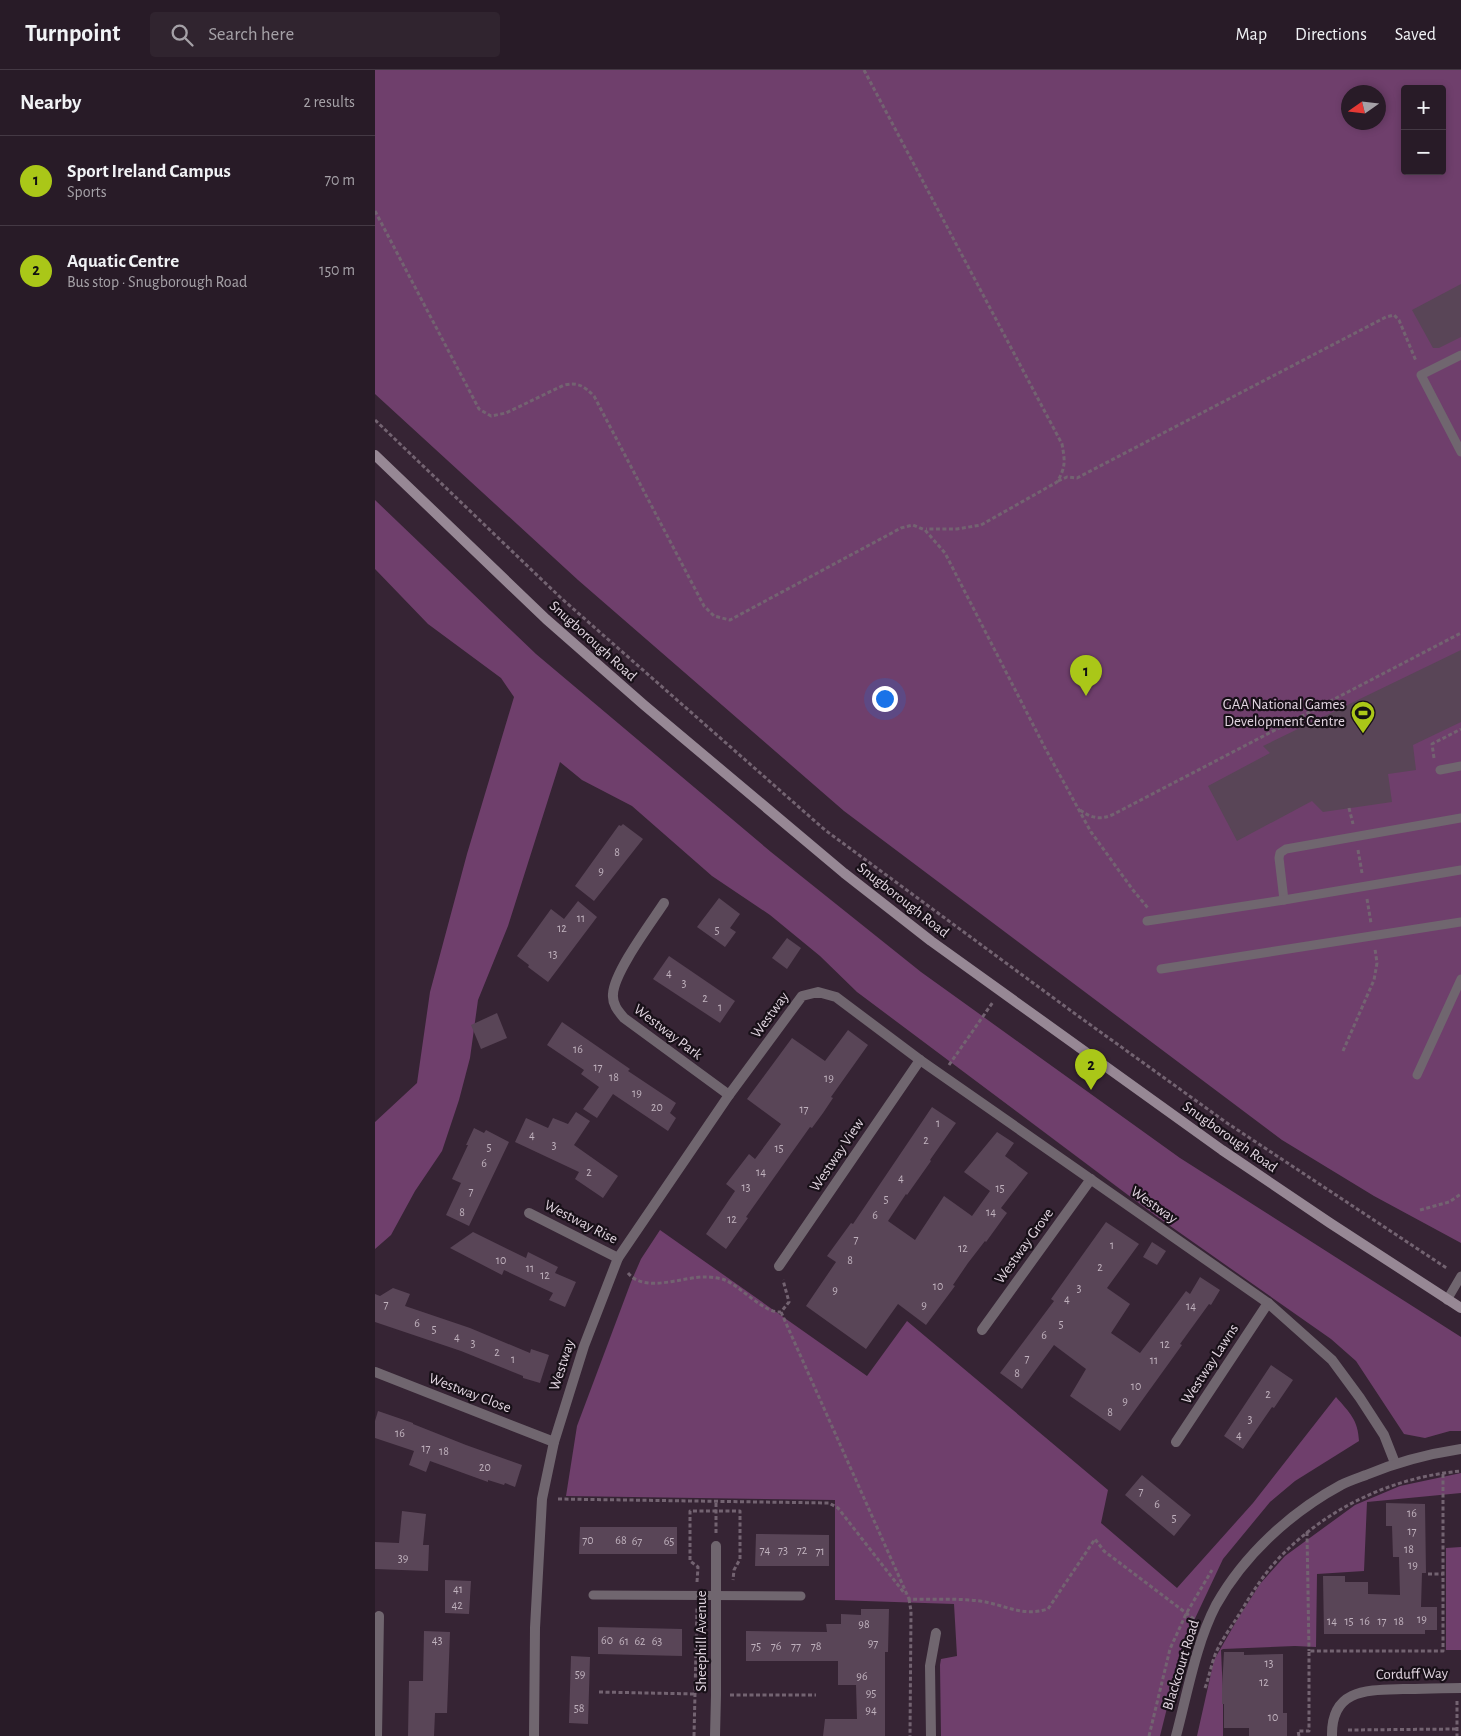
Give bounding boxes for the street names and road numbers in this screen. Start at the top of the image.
street label: Snugborough Road [546,598,640,684]
street label: Snugborough Road [854,860,952,940]
street label: Westway [748,989,792,1041]
street label: Westway Park [631,1002,705,1063]
street label: Snugborough Road [1180,1099,1280,1175]
street label: Westway View [807,1116,867,1194]
street label: Westway [1128,1184,1180,1227]
street label: Westway Rise [542,1197,620,1247]
street label: Westway Grove [992,1205,1056,1286]
street label: Westway Lawns [1179,1321,1241,1407]
street label: Westway [547,1337,578,1393]
street label: Westway Close [427,1370,513,1416]
street label: Sheephill Avenue [694,1590,709,1692]
street label: Blackcourt Road [1160,1618,1202,1712]
street label: Corduff Way [1376,1666,1449,1682]

